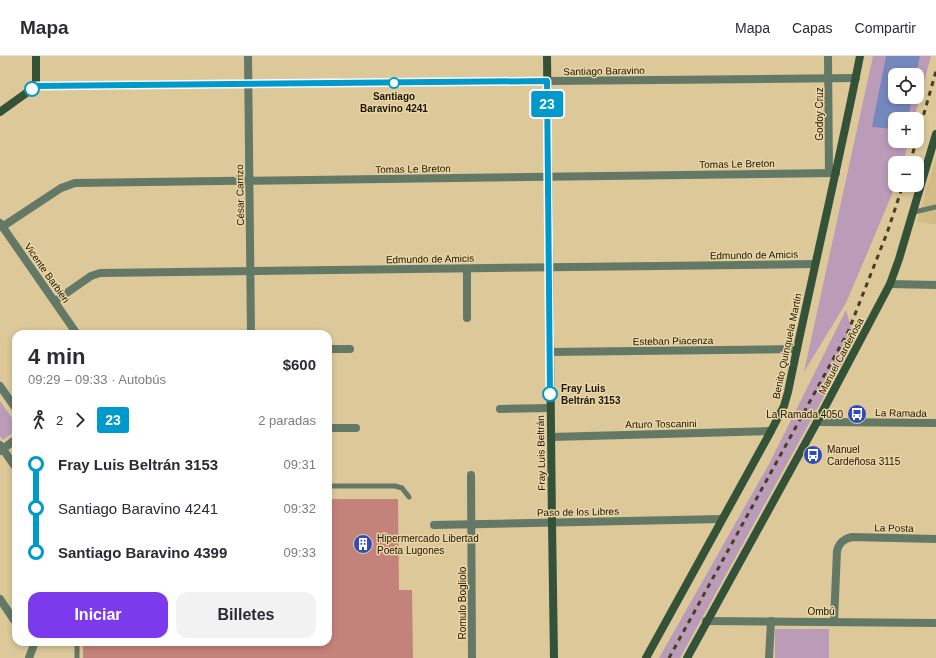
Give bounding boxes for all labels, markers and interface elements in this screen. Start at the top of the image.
text: Mapa [20,17,69,38]
text: Mapa [735,20,770,36]
text: Capas [792,20,833,36]
text: Compartir [855,20,916,36]
street label: Santiago Baravino [563,65,645,77]
map controls [888,68,924,192]
button: locate [888,68,924,104]
marker: Santiago Baravino 4241 [388,77,400,89]
unlabelled marker [24,81,40,97]
street label: Godoy Cruz [814,87,825,141]
place label: Santiago Baravino 4241 [360,91,428,114]
line badge: 23 [529,91,565,117]
text: 23 [539,96,555,112]
button: + [888,112,924,148]
button: − [888,156,924,192]
street label: Tomas Le Breton [699,158,775,170]
street label: Tomas Le Breton [375,163,451,175]
street label: César Carrizo [234,164,246,226]
street label: Vicente Barbieri [22,241,72,305]
street label: Edmundo de Amicis [710,249,798,261]
street label: Edmundo de Amicis [386,253,474,265]
street label: Benito Quinquela Martín [770,292,804,400]
street label: Manuel Cardeñosa [816,316,866,396]
street label: Esteban Piacenza [633,335,714,347]
text: 4 min [28,344,85,369]
text: $600 [283,356,316,373]
text: 09:29 – 09:33 · Autobús [28,372,166,387]
place label: Fray Luis Beltrán 3153 [561,383,621,406]
marker: Fray Luis Beltrán 3153 [542,386,558,402]
bus stop icon: La Ramada 4050 [846,403,868,425]
street label: La Ramada [875,407,927,419]
icon: walk [28,409,50,431]
icon: forward [69,409,91,431]
place label: La Ramada 4050 [766,409,843,420]
text: 23 [105,412,121,428]
text: 2 [56,413,63,428]
text: 2 paradas [258,413,316,428]
street label: Fray Luis Beltrán [535,415,547,491]
street label: Arturo Toscanini [625,418,697,430]
bus stop icon: Manuel Cardeñosa 3115 [802,444,824,466]
place label: Manuel Cardeñosa 3115 [827,444,901,467]
text: Fray Luis Beltrán 3153 [58,456,218,473]
text: 09:31 [283,457,316,472]
text: Santiago Baravino 4241 [58,500,218,517]
text: 09:32 [283,501,316,516]
street label: Paso de los Libres [537,506,619,518]
street label: La Posta [874,522,914,534]
building icon: Hipermercado Libertad Poeta Lugones [352,533,374,555]
place label: Hipermercado Libertad Poeta Lugones [377,533,479,556]
text: Santiago Baravino 4399 [58,544,227,561]
text: 09:33 [283,545,316,560]
street label: Romulo Bogliolo [457,566,468,639]
button: Iniciar [28,592,168,638]
button: Billetes [176,592,316,638]
street label: Ombú [807,606,835,617]

